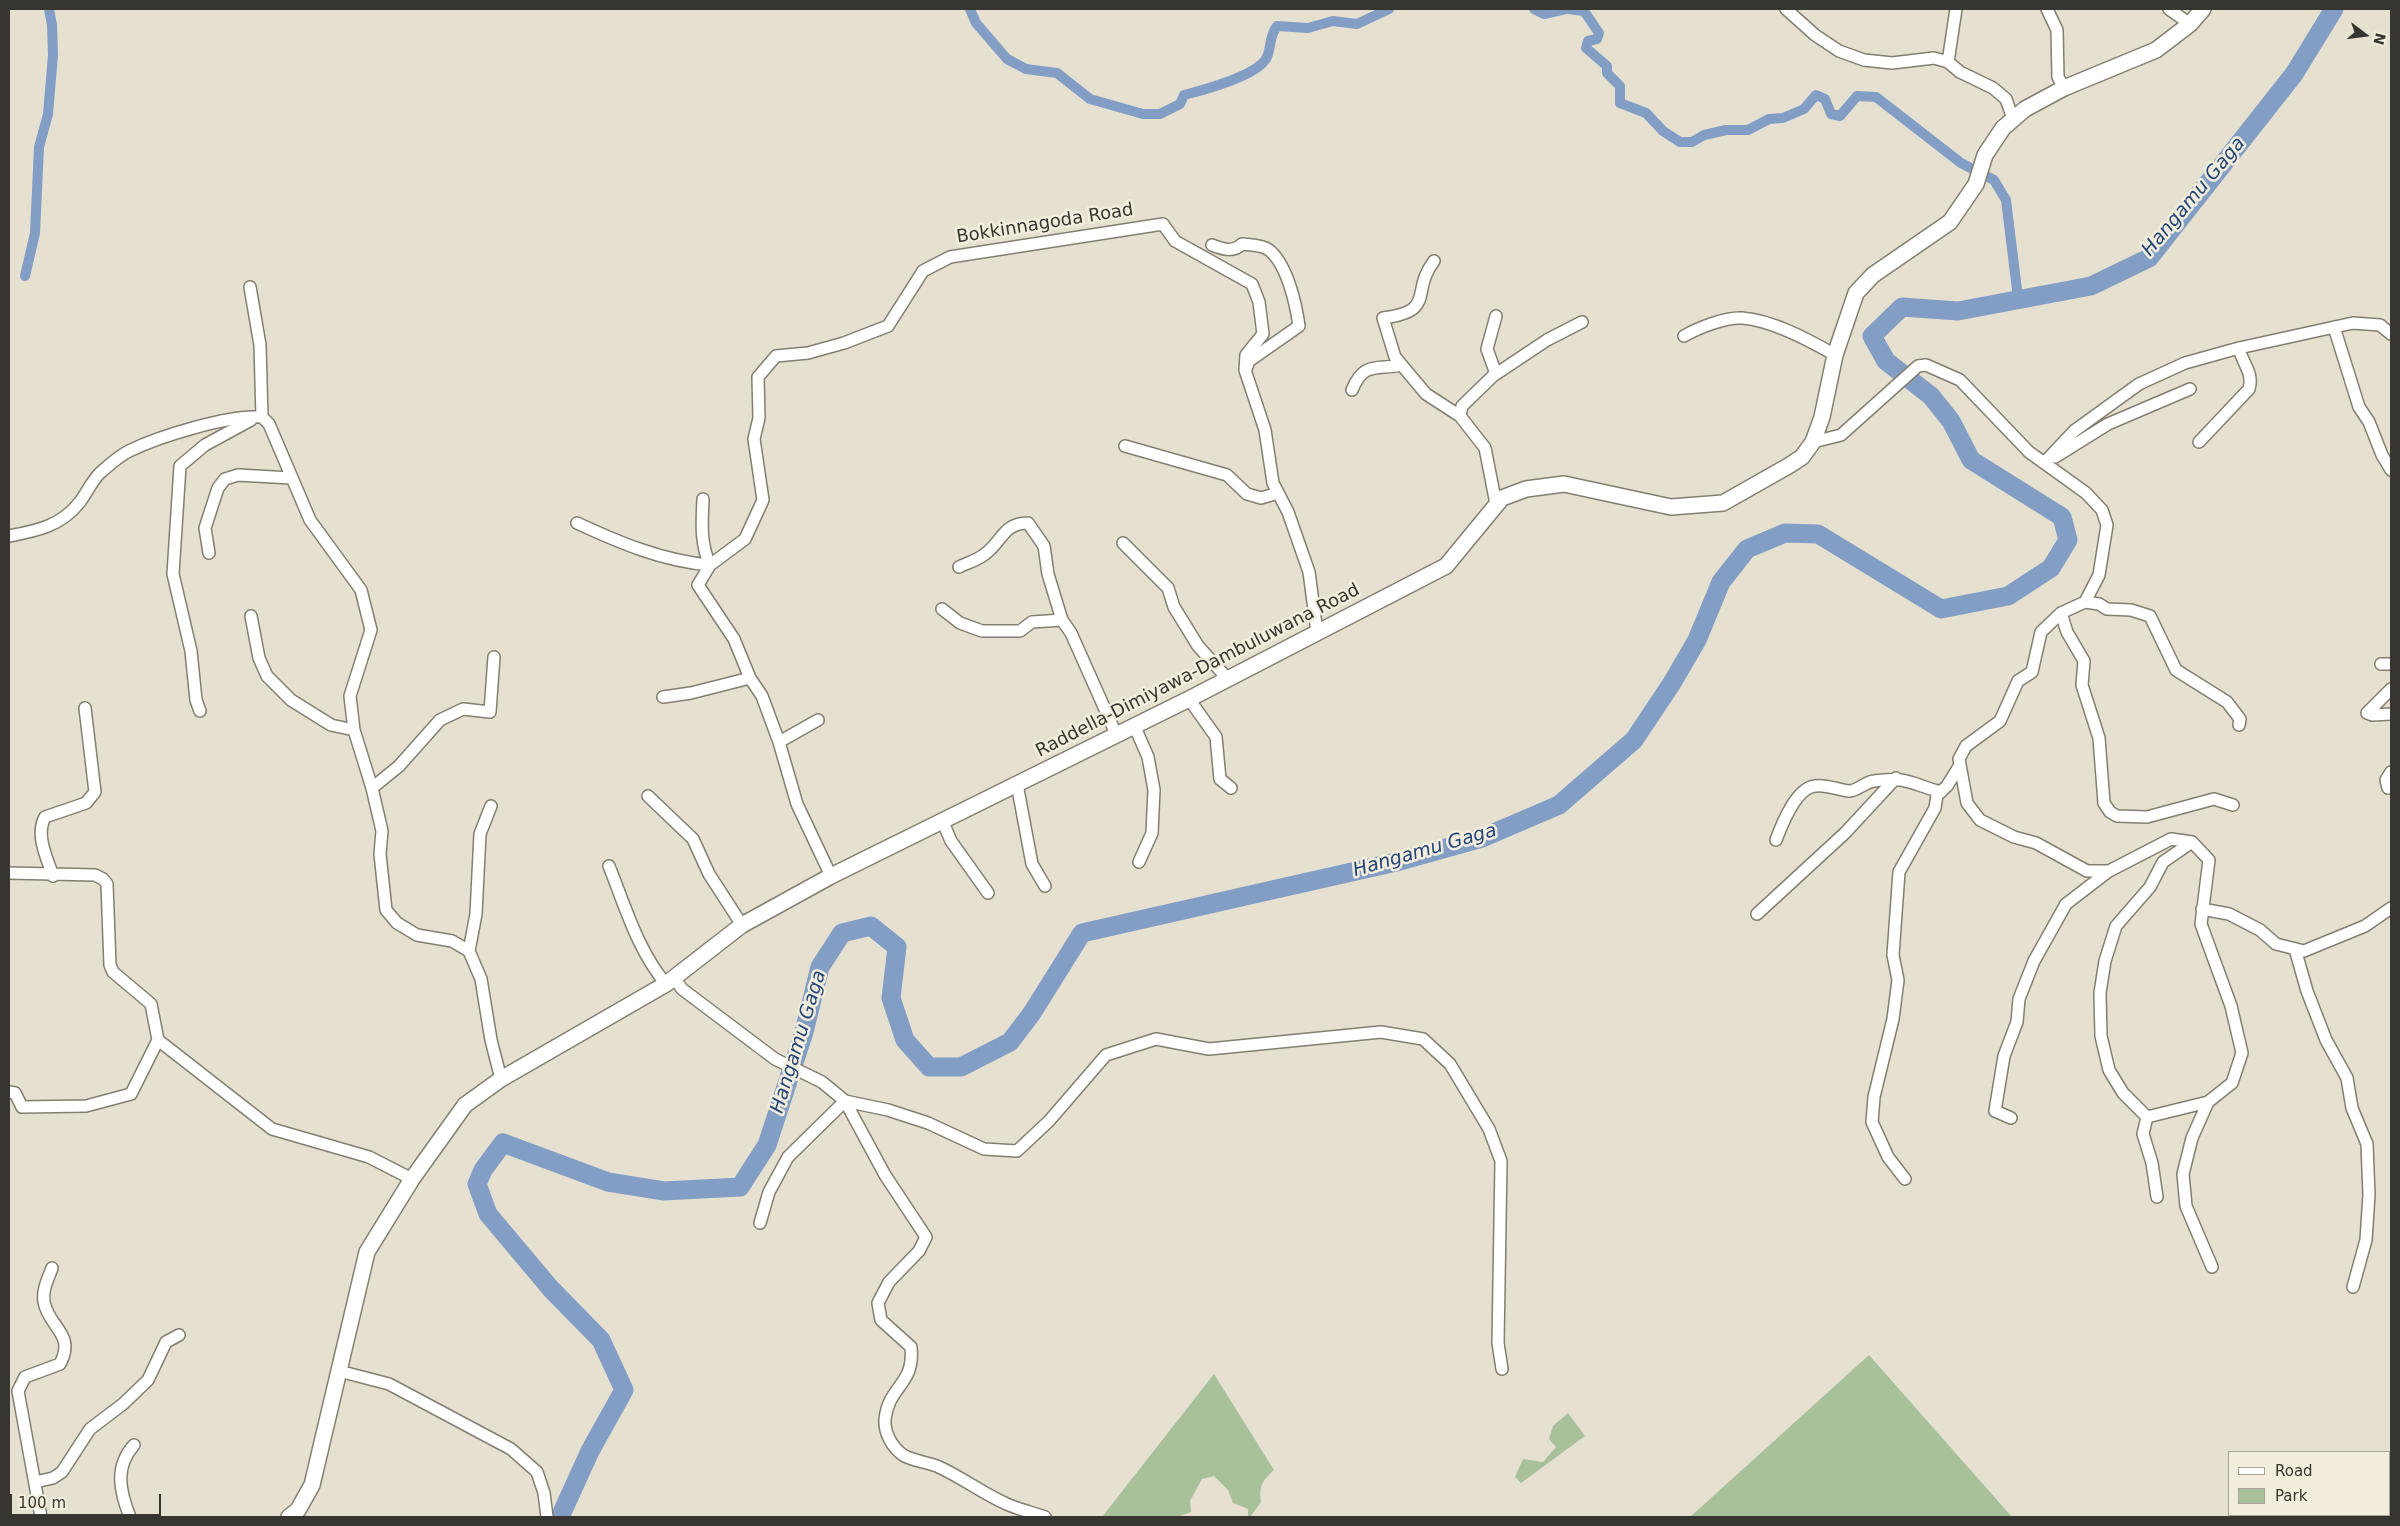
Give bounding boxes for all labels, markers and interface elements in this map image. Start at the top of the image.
north arrow [2340,10,2390,60]
text: N [2370,31,2389,47]
water label: Hangamu Gaga [2138,133,2250,261]
street label: Bokkinnagoda Road [955,199,1135,249]
street label: Raddella-Dimiyawa-Dambuluwana Road [1032,580,1364,762]
water label: Hangamu Gaga [1351,820,1499,882]
water label: Hangamu Gaga [766,968,832,1116]
legend [2228,1451,2390,1516]
text: Road [2275,1462,2313,1480]
scale bar [12,1484,164,1516]
text: Park [2275,1487,2307,1505]
text: 100 m [18,1494,66,1512]

